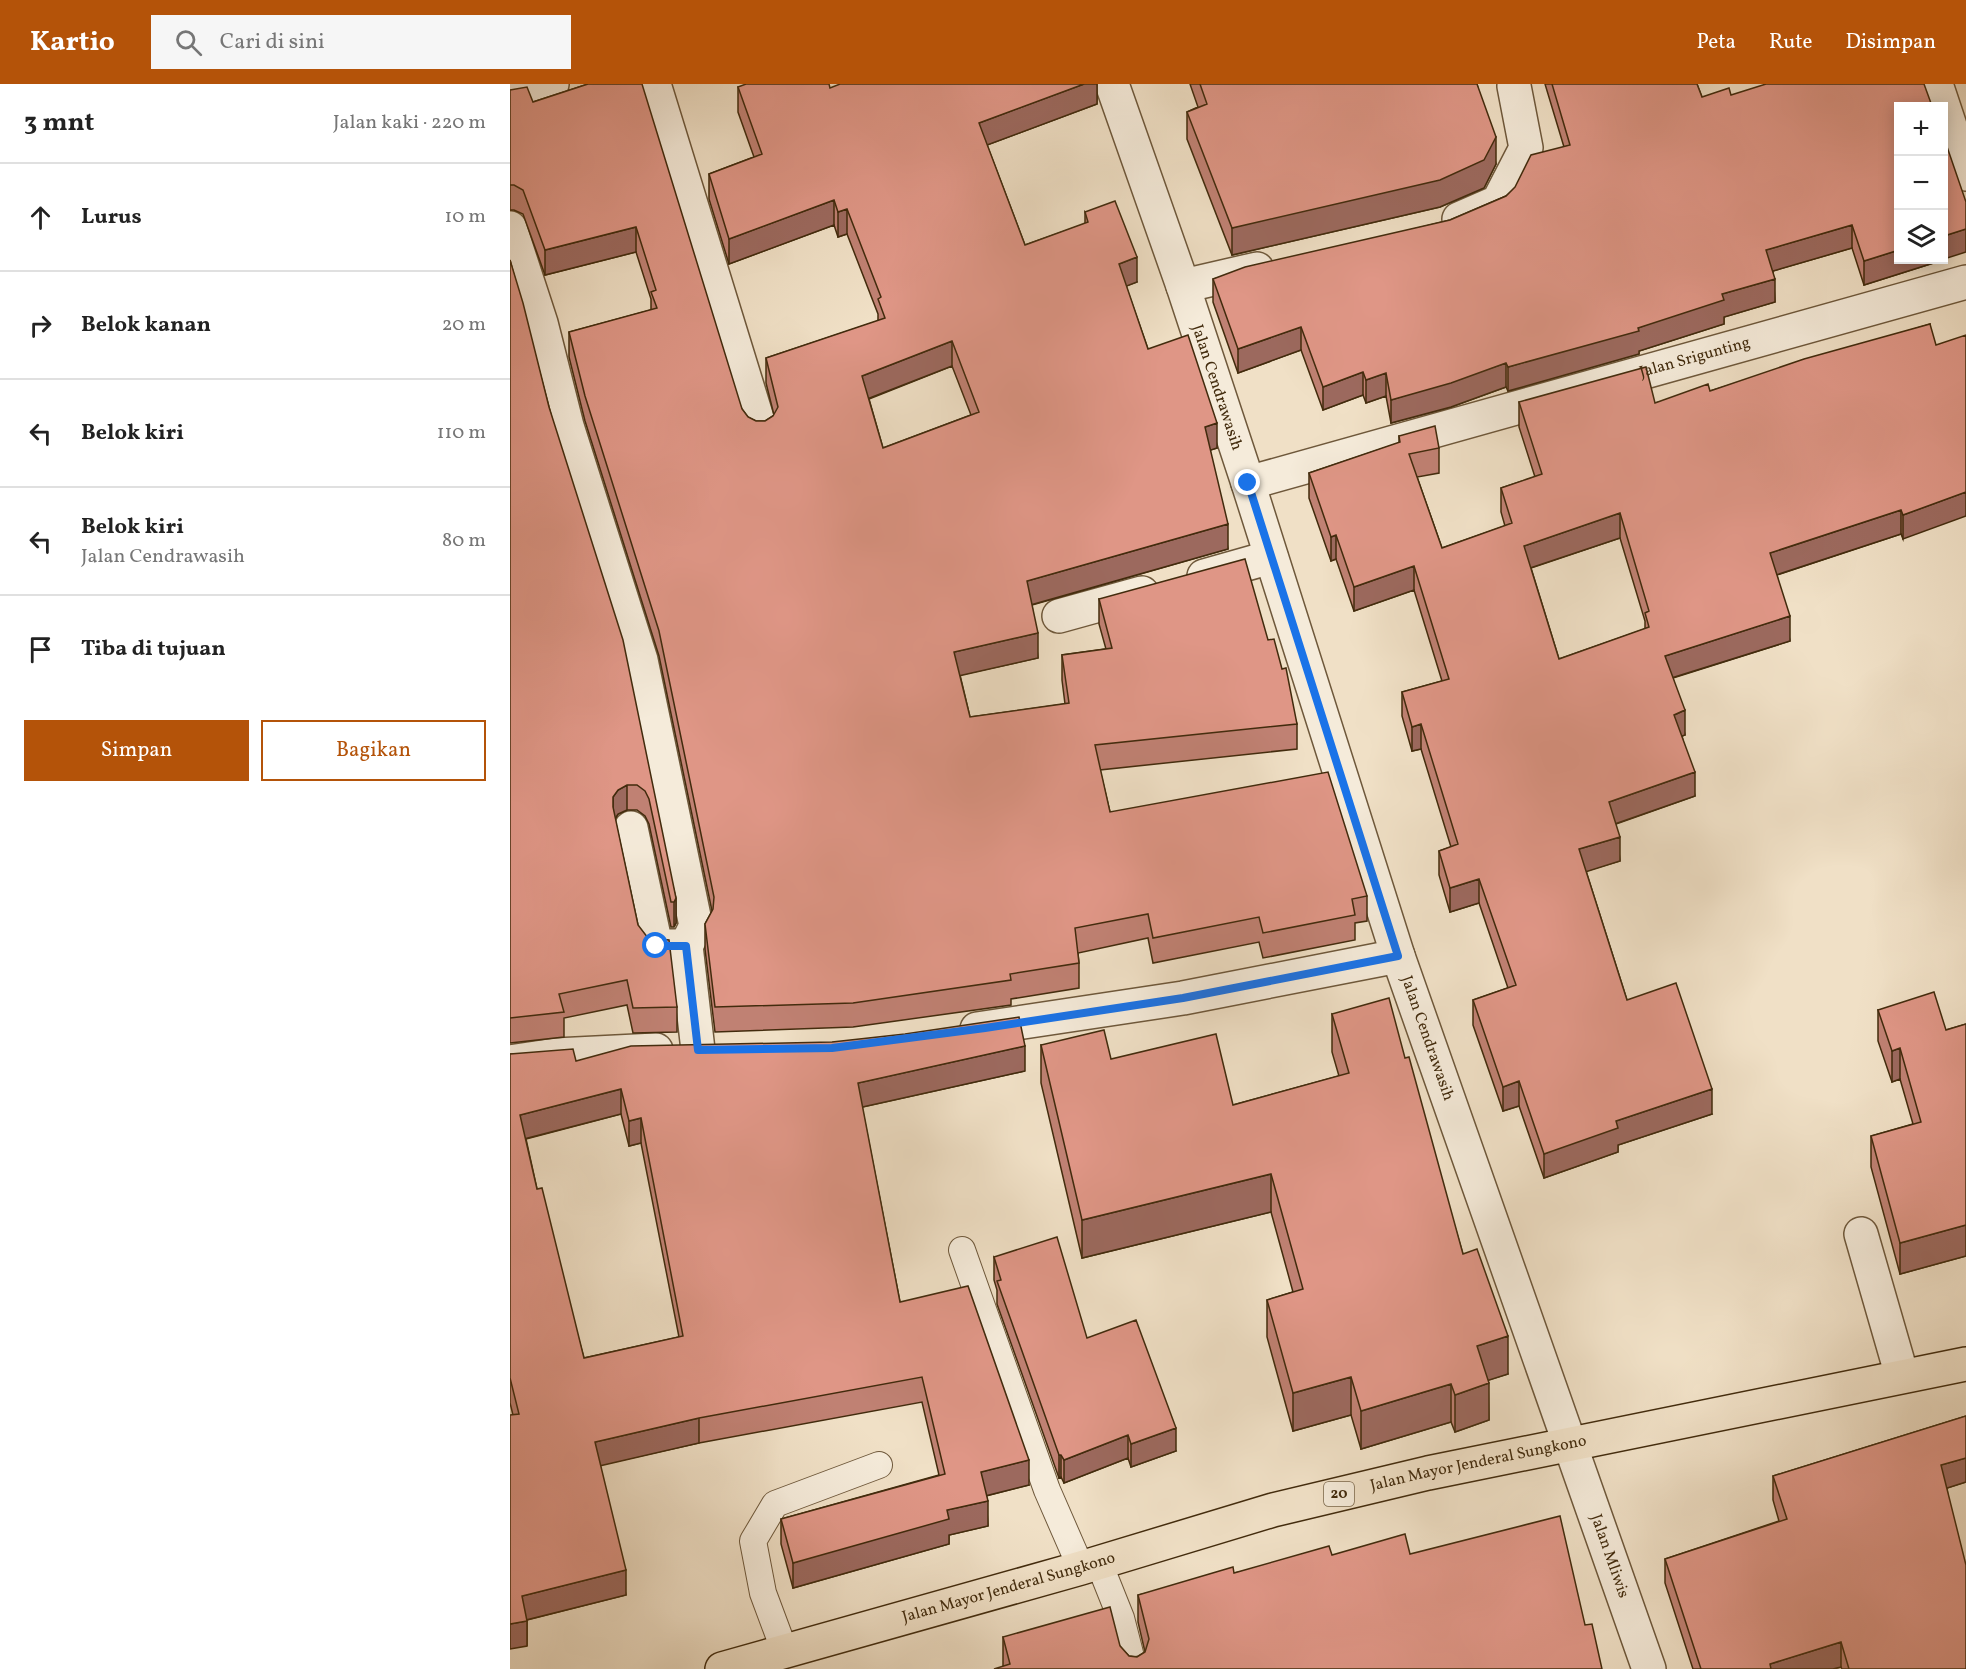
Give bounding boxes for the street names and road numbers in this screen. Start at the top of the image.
street label: Jalan Cendrawasih [1185,322,1247,453]
street label: Jalan Srigunting [1637,332,1753,384]
street label: Jalan Cendrawasih [1395,973,1459,1104]
street label: Jalan Mayor Jenderal Sungkono [1368,1430,1588,1497]
road number: 20 [1324,1482,1354,1506]
street label: Jalan Mliwis [1584,1511,1634,1601]
street label: Jalan Mayor Jenderal Sungkono [900,1547,1118,1629]

